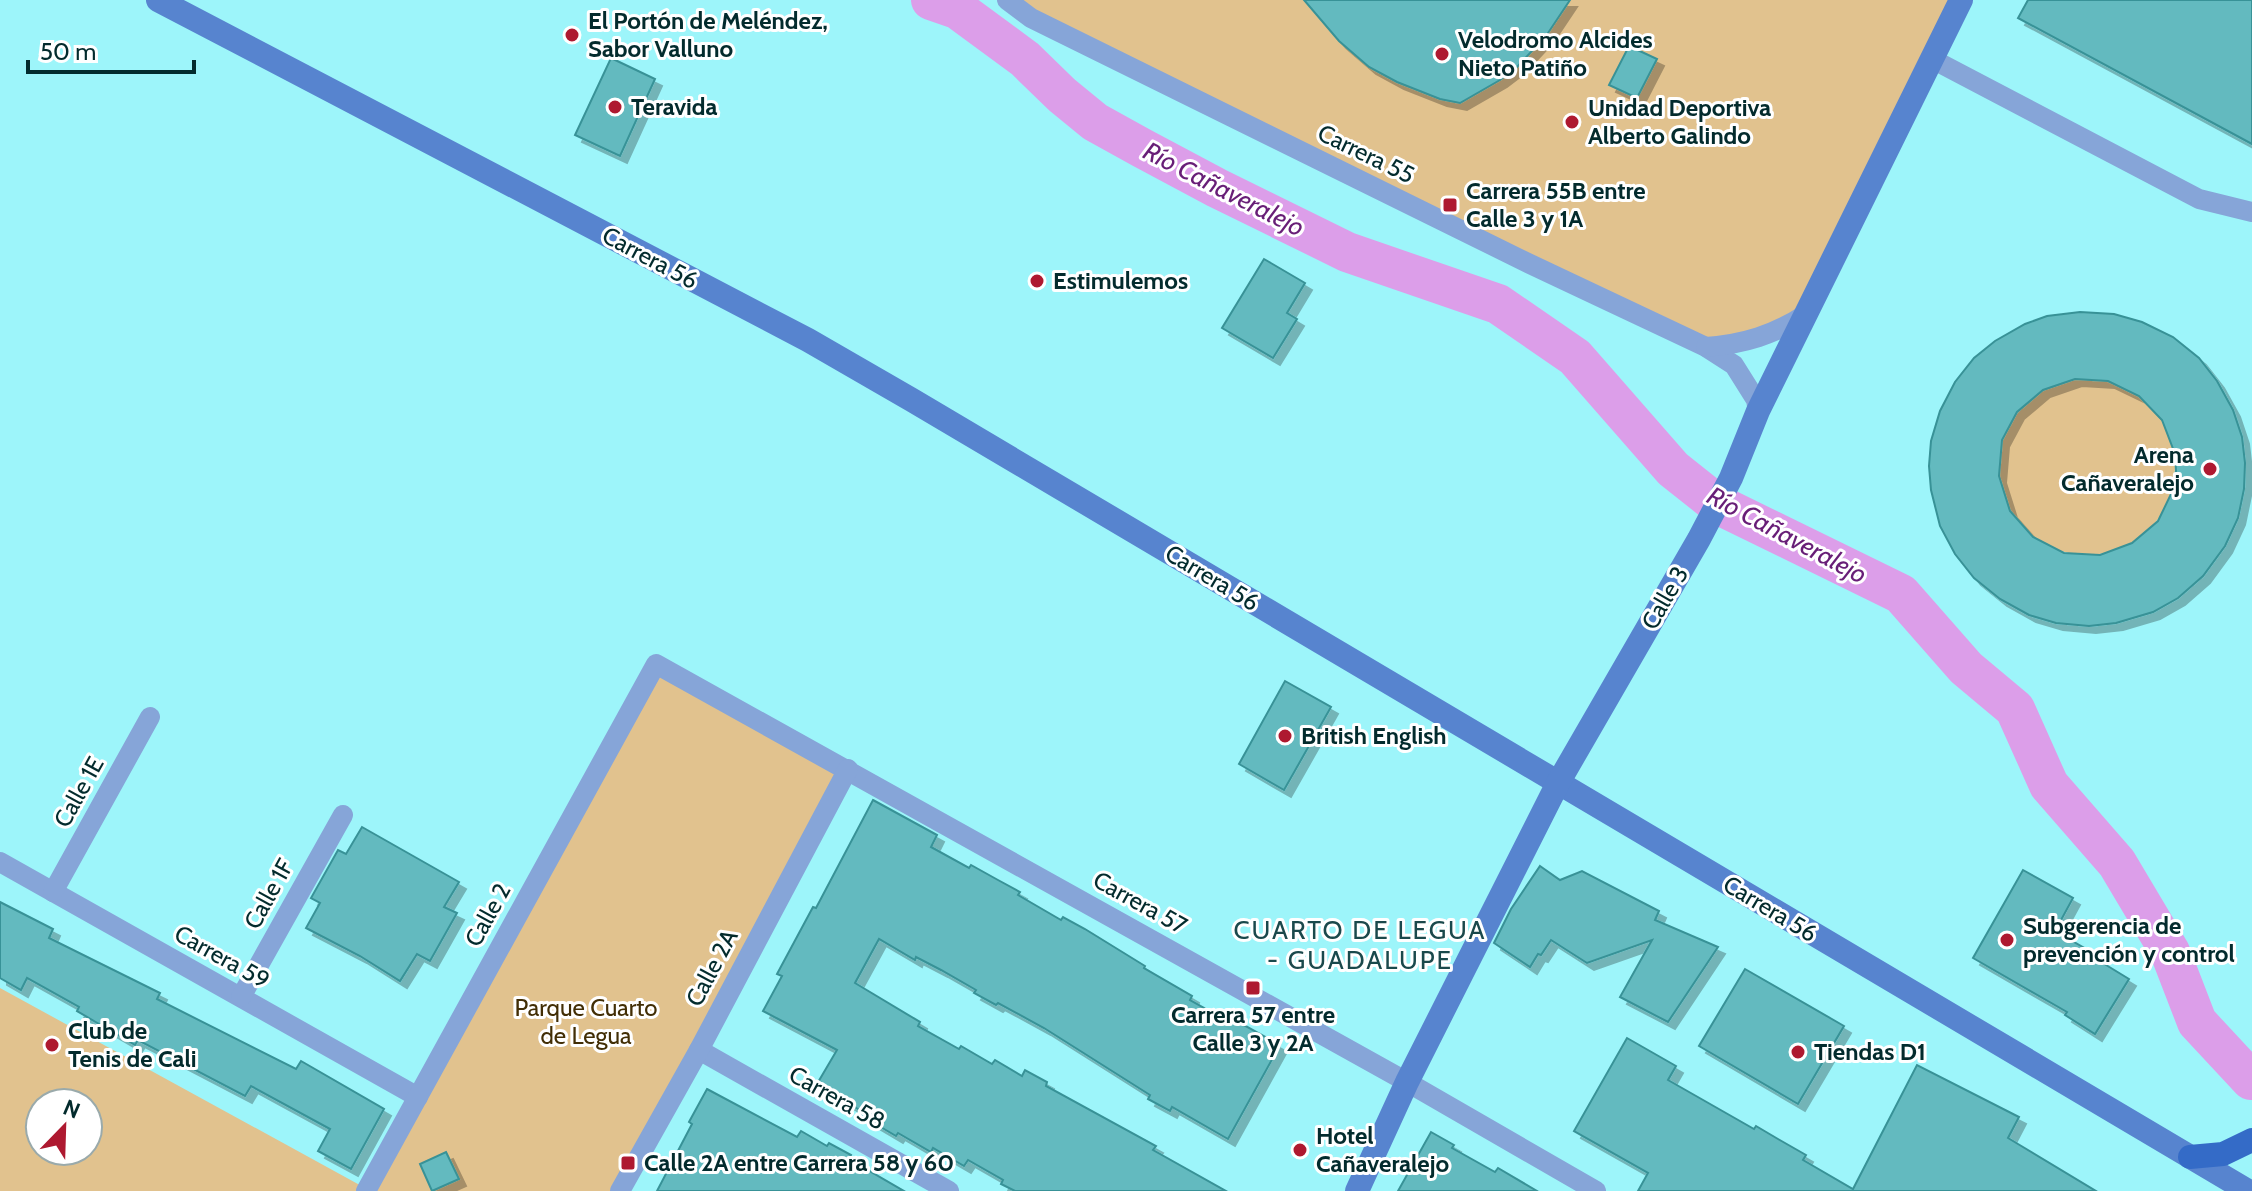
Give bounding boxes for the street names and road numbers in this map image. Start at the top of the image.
street label: Carrera 55 [1313,118,1419,189]
street label: Carrera 56 [597,220,703,295]
street label: Carrera 56 [1160,538,1264,617]
street label: Calle 3 [1635,561,1694,635]
street label: Calle 1E [47,751,110,832]
street label: Calle 1F [238,853,300,934]
street label: Carrera 57 [1088,865,1192,940]
street label: Carrera 56 [1718,869,1822,948]
street label: Calle 2 [458,878,517,951]
street label: Carrera 59 [170,919,275,995]
street label: Calle 2A [679,924,744,1011]
street label: Carrera 58 [784,1059,890,1136]

